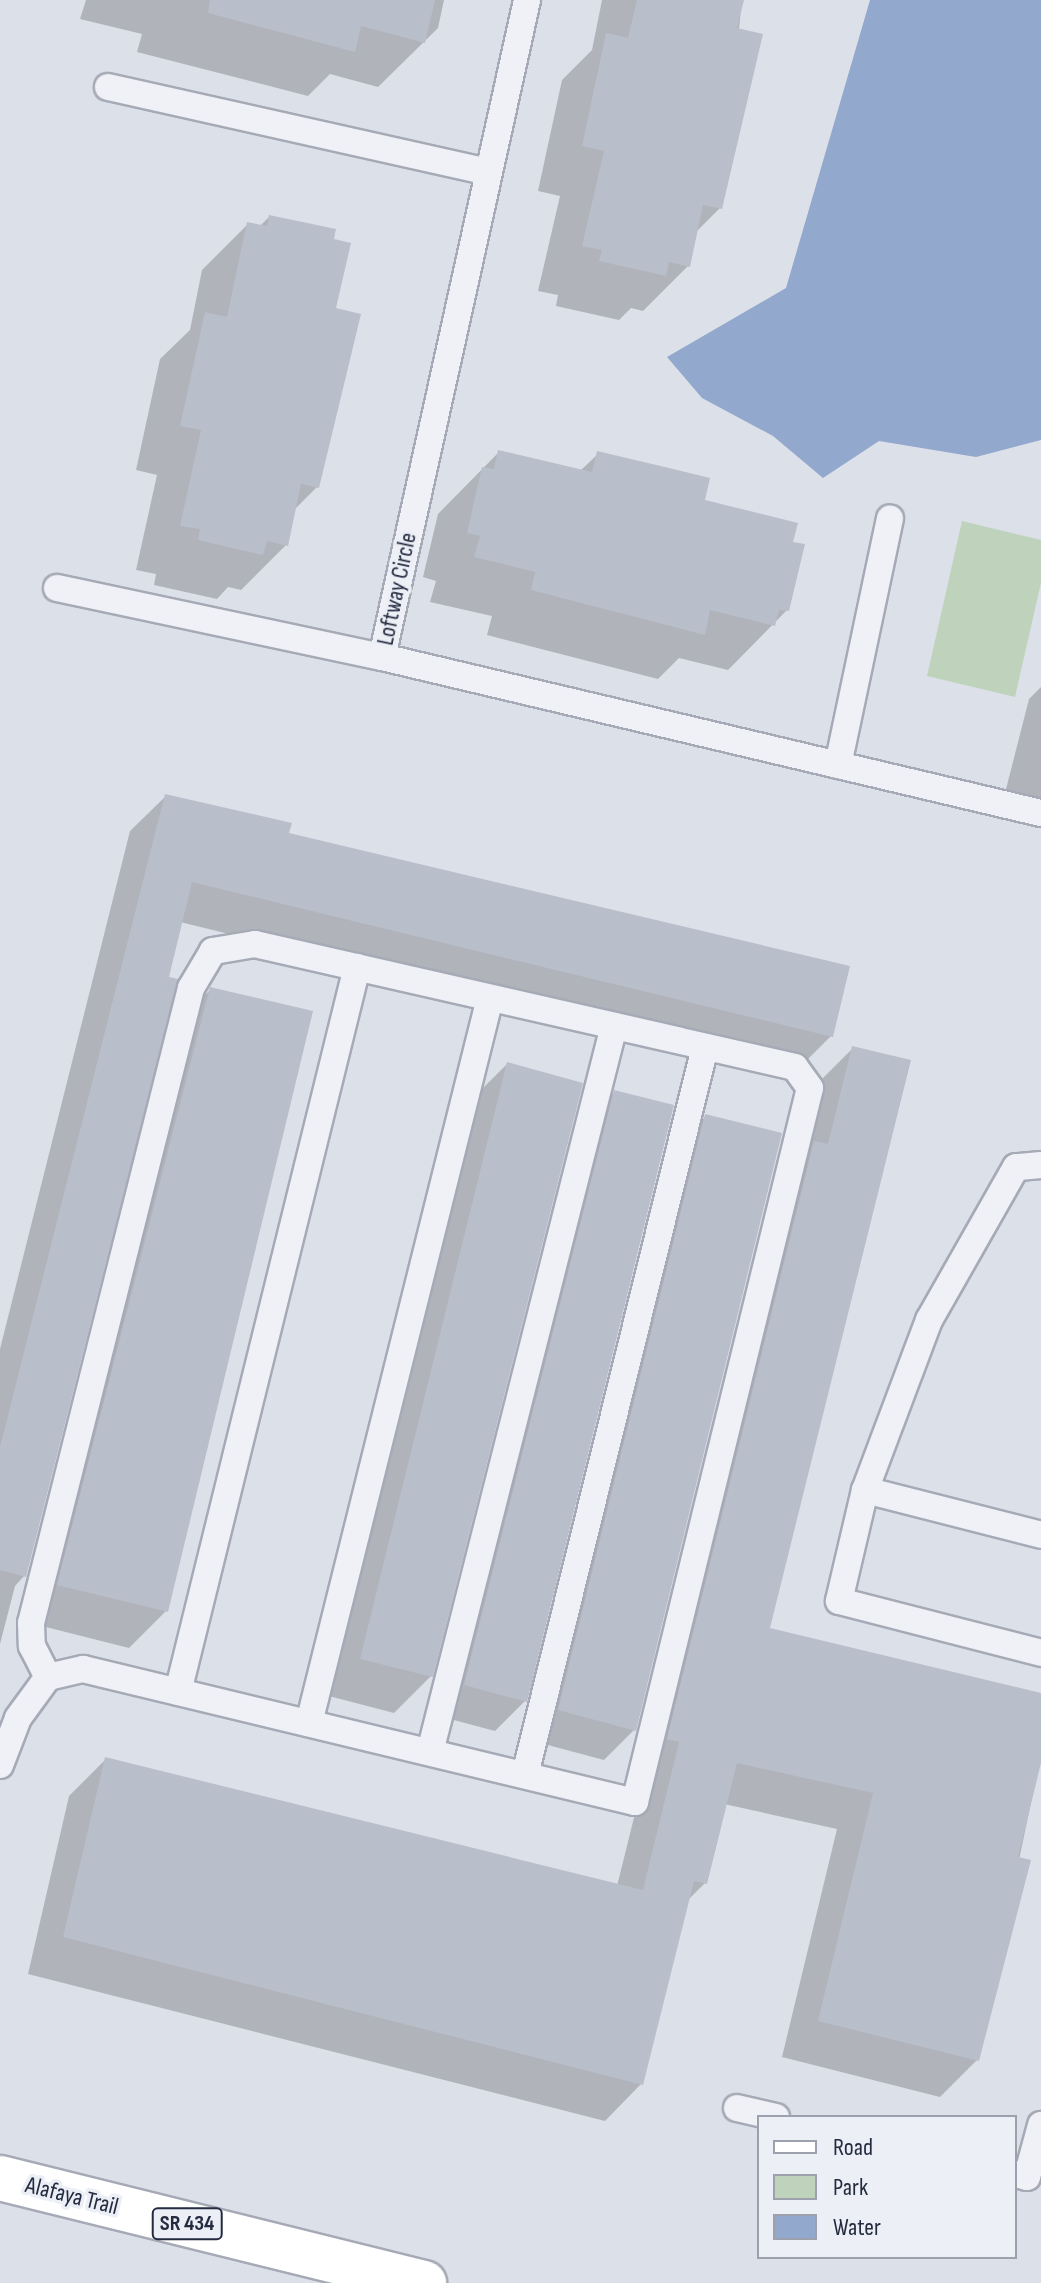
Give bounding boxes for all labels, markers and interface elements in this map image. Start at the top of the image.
street label: Loftway Circle [371,530,423,648]
legend [757,2115,1017,2259]
text: Road [833,2133,873,2162]
street label: Alafaya Trail [23,2171,121,2221]
text: Park [833,2173,868,2202]
road number: SR 434 [151,2206,223,2242]
text: Water [833,2213,881,2242]

